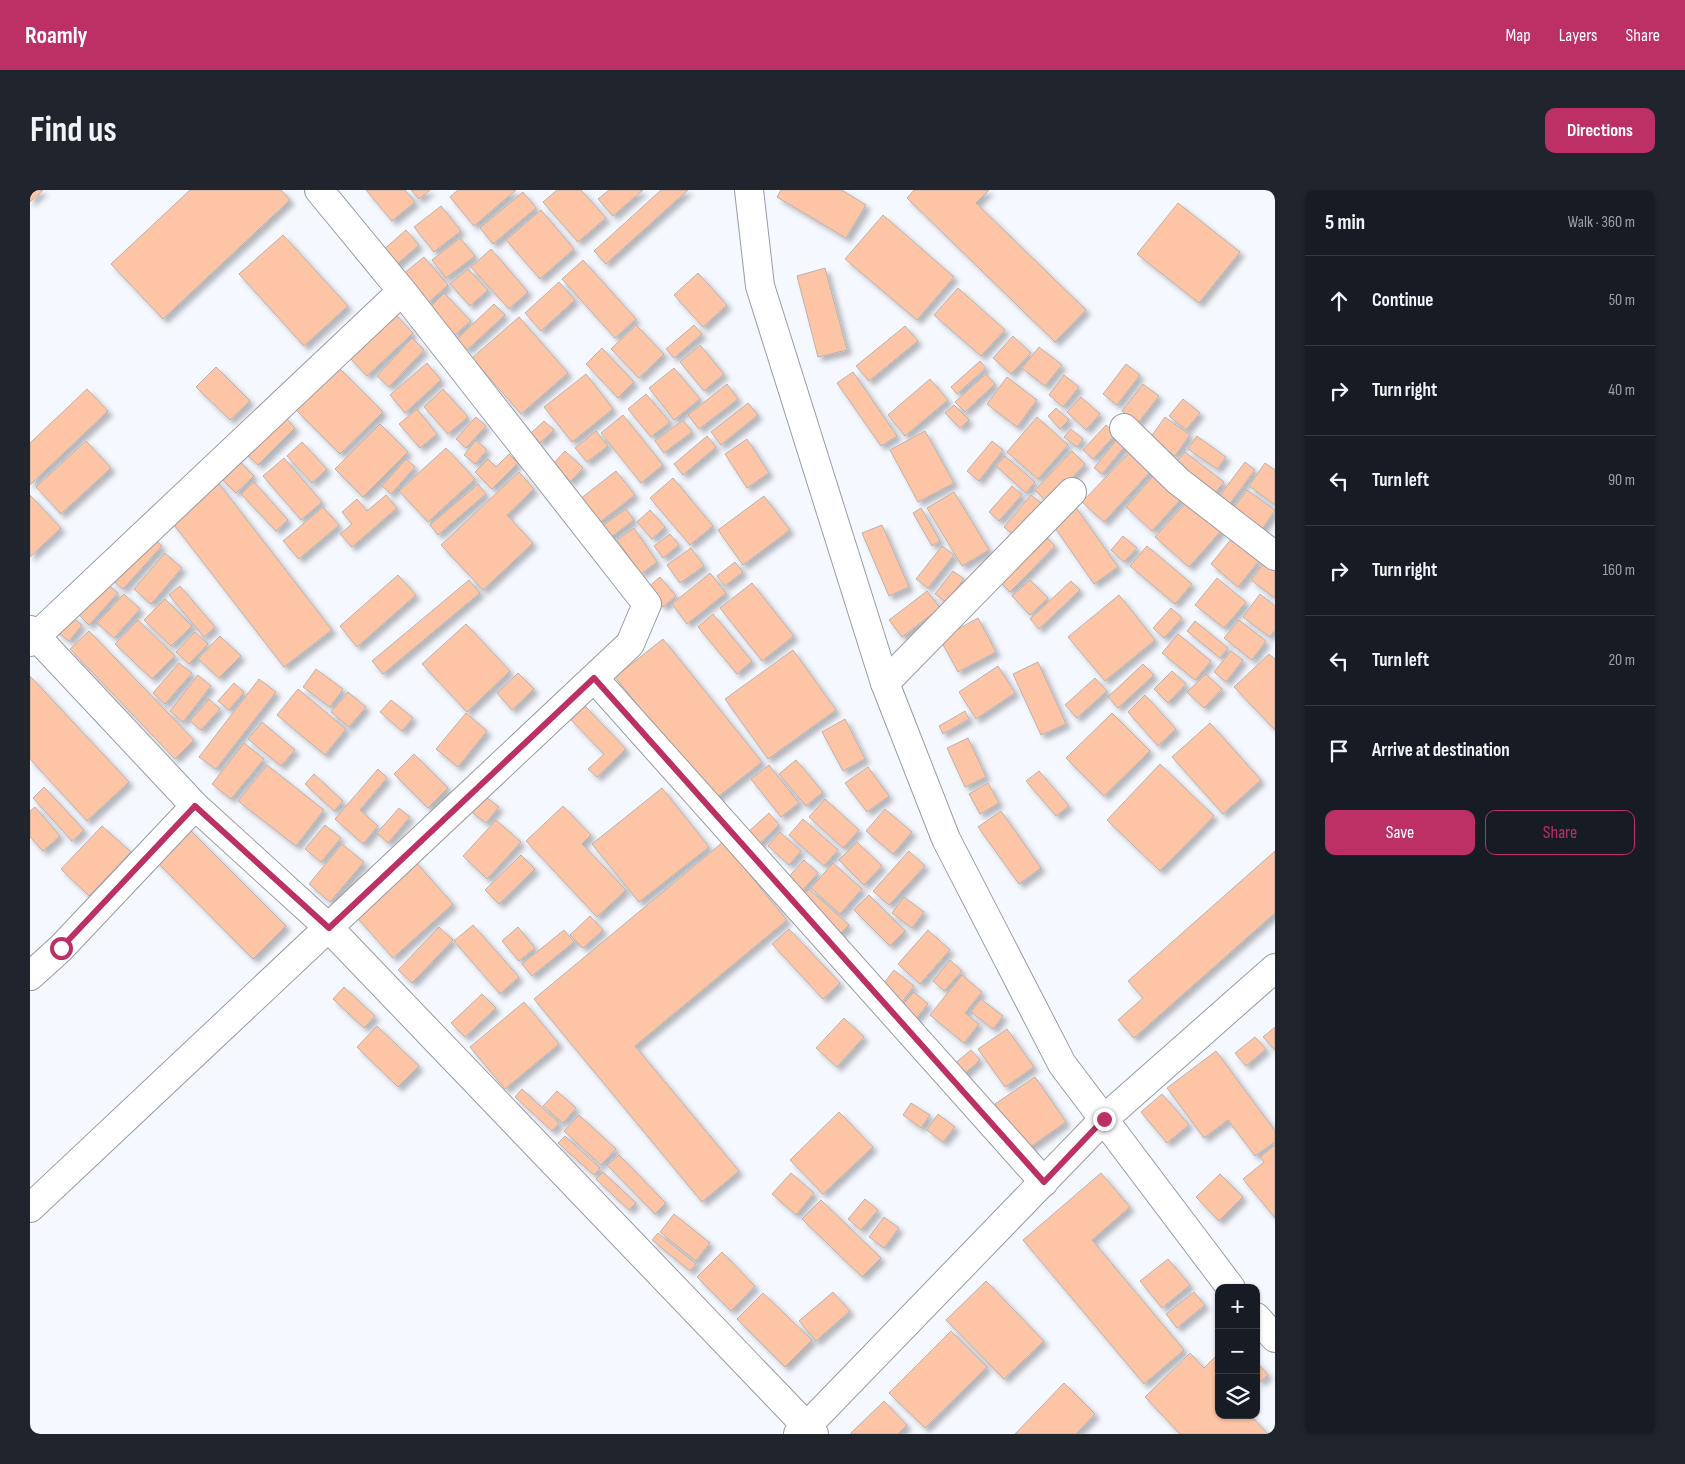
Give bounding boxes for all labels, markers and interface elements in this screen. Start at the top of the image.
text: Roamly [25,21,88,50]
text: Map [1506,25,1531,46]
text: Layers [1559,25,1598,46]
text: Share [1626,25,1660,46]
button: Directions [1545,108,1655,153]
text: Find us [30,109,117,152]
text: 5 min [1325,210,1365,235]
text: Walk · 360 m [1568,213,1635,232]
icon: ahead [1325,287,1353,315]
text: Continue [1372,289,1433,312]
text: 50 m [1609,291,1635,310]
icon: right [1325,377,1353,405]
text: Turn right [1372,379,1437,402]
text: 40 m [1608,381,1635,400]
icon: left [1325,467,1353,495]
text: Turn left [1372,469,1429,492]
text: 90 m [1608,471,1635,490]
icon: right [1325,557,1353,585]
text: Turn right [1372,559,1437,582]
text: 160 m [1602,561,1635,580]
icon: left [1325,647,1353,675]
text: Turn left [1372,649,1429,672]
text: 20 m [1608,651,1635,670]
icon: arrive [1325,737,1353,765]
text: Arrive at destination [1372,739,1510,762]
button: Save [1325,810,1475,855]
button: Share [1485,810,1635,855]
route start [50,937,73,960]
route end [1093,1108,1116,1131]
map controls [1215,1284,1260,1419]
button: + [1215,1284,1260,1329]
button: − [1215,1329,1260,1374]
button: layers [1215,1374,1260,1419]

